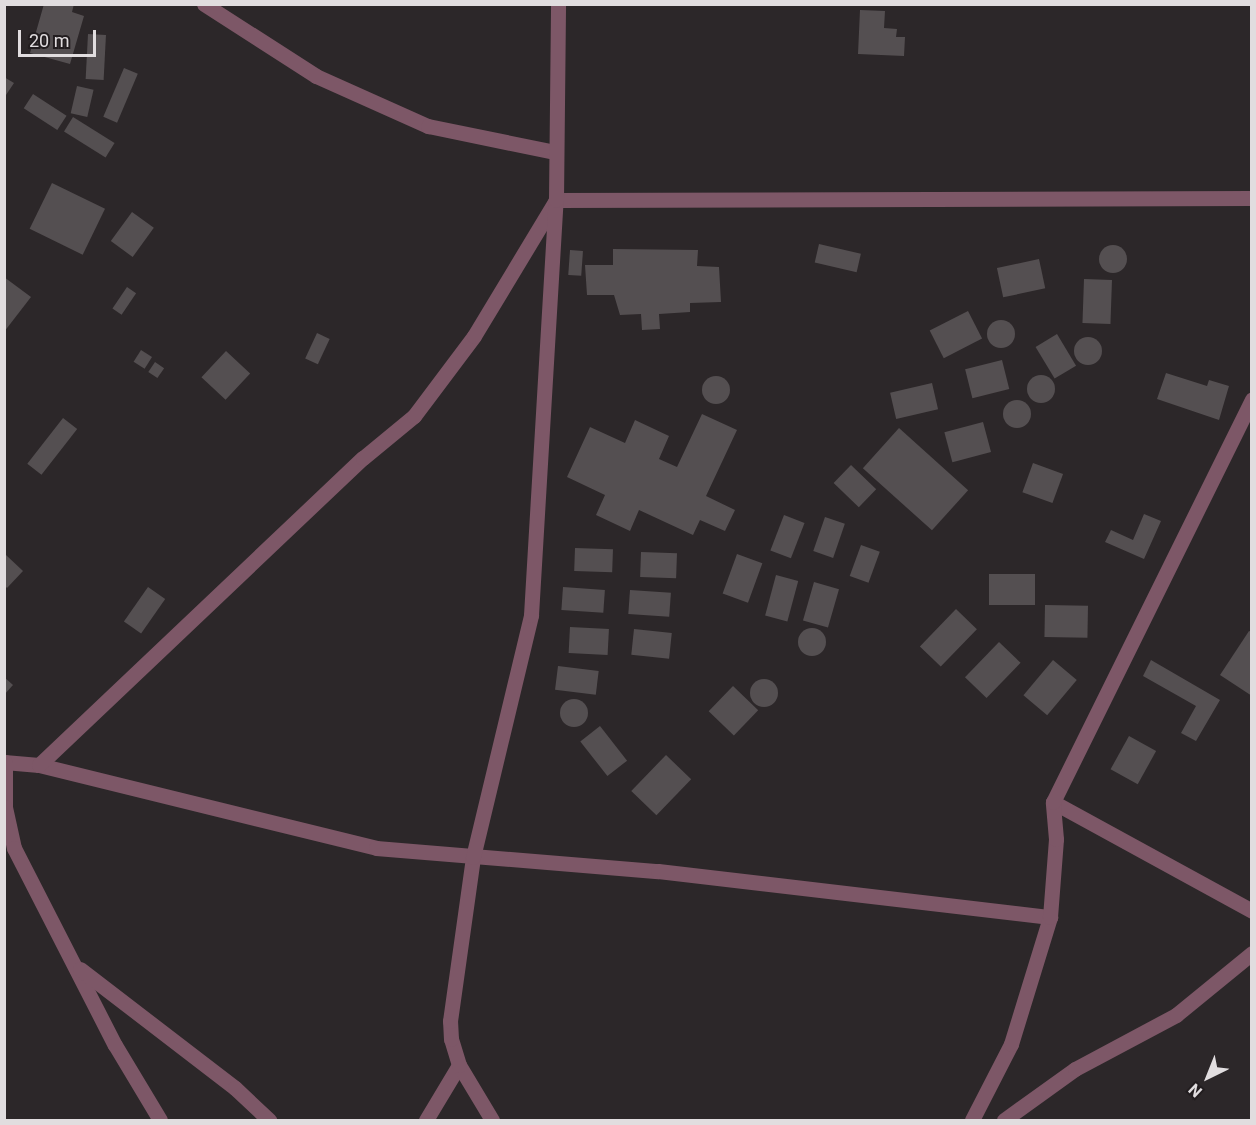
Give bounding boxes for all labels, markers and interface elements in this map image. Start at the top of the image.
scale bar [21,18,99,56]
text: 20 m [29,30,69,51]
north arrow [1178,1047,1238,1107]
text: N [1185,1080,1206,1101]

